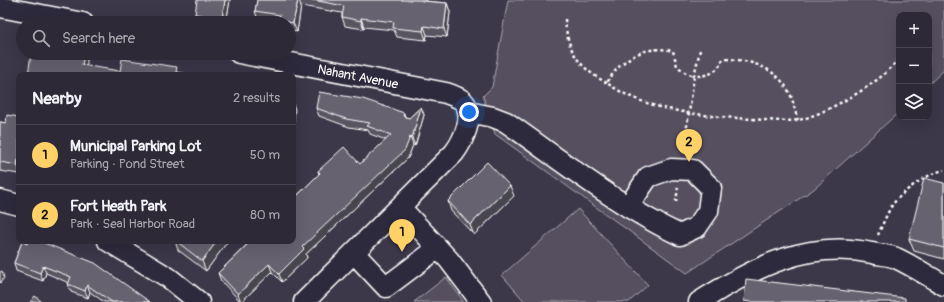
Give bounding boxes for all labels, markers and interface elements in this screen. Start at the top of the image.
map controls [896,12,932,120]
button: + [896,12,932,48]
search box [16,16,296,60]
icon: search [30,27,52,49]
text: Search here [62,29,135,48]
button: − [896,48,932,84]
street label: Nahant Avenue [316,61,400,93]
button: layers [896,84,932,120]
text: Nearby [32,88,81,109]
text: 2 results [233,90,280,106]
your location [459,102,479,122]
pin: 2 [676,129,702,162]
text: Municipal Parking Lot [70,137,201,156]
text: 1 [42,147,48,163]
text: 50 m [250,147,280,163]
text: Parking · Pond Street [70,156,185,172]
text: Fort Heath Park [70,197,166,216]
text: 2 [41,207,49,223]
text: 80 m [250,207,280,223]
text: Park · Seal Harbor Road [70,216,195,232]
pin: 1 [389,219,415,252]

